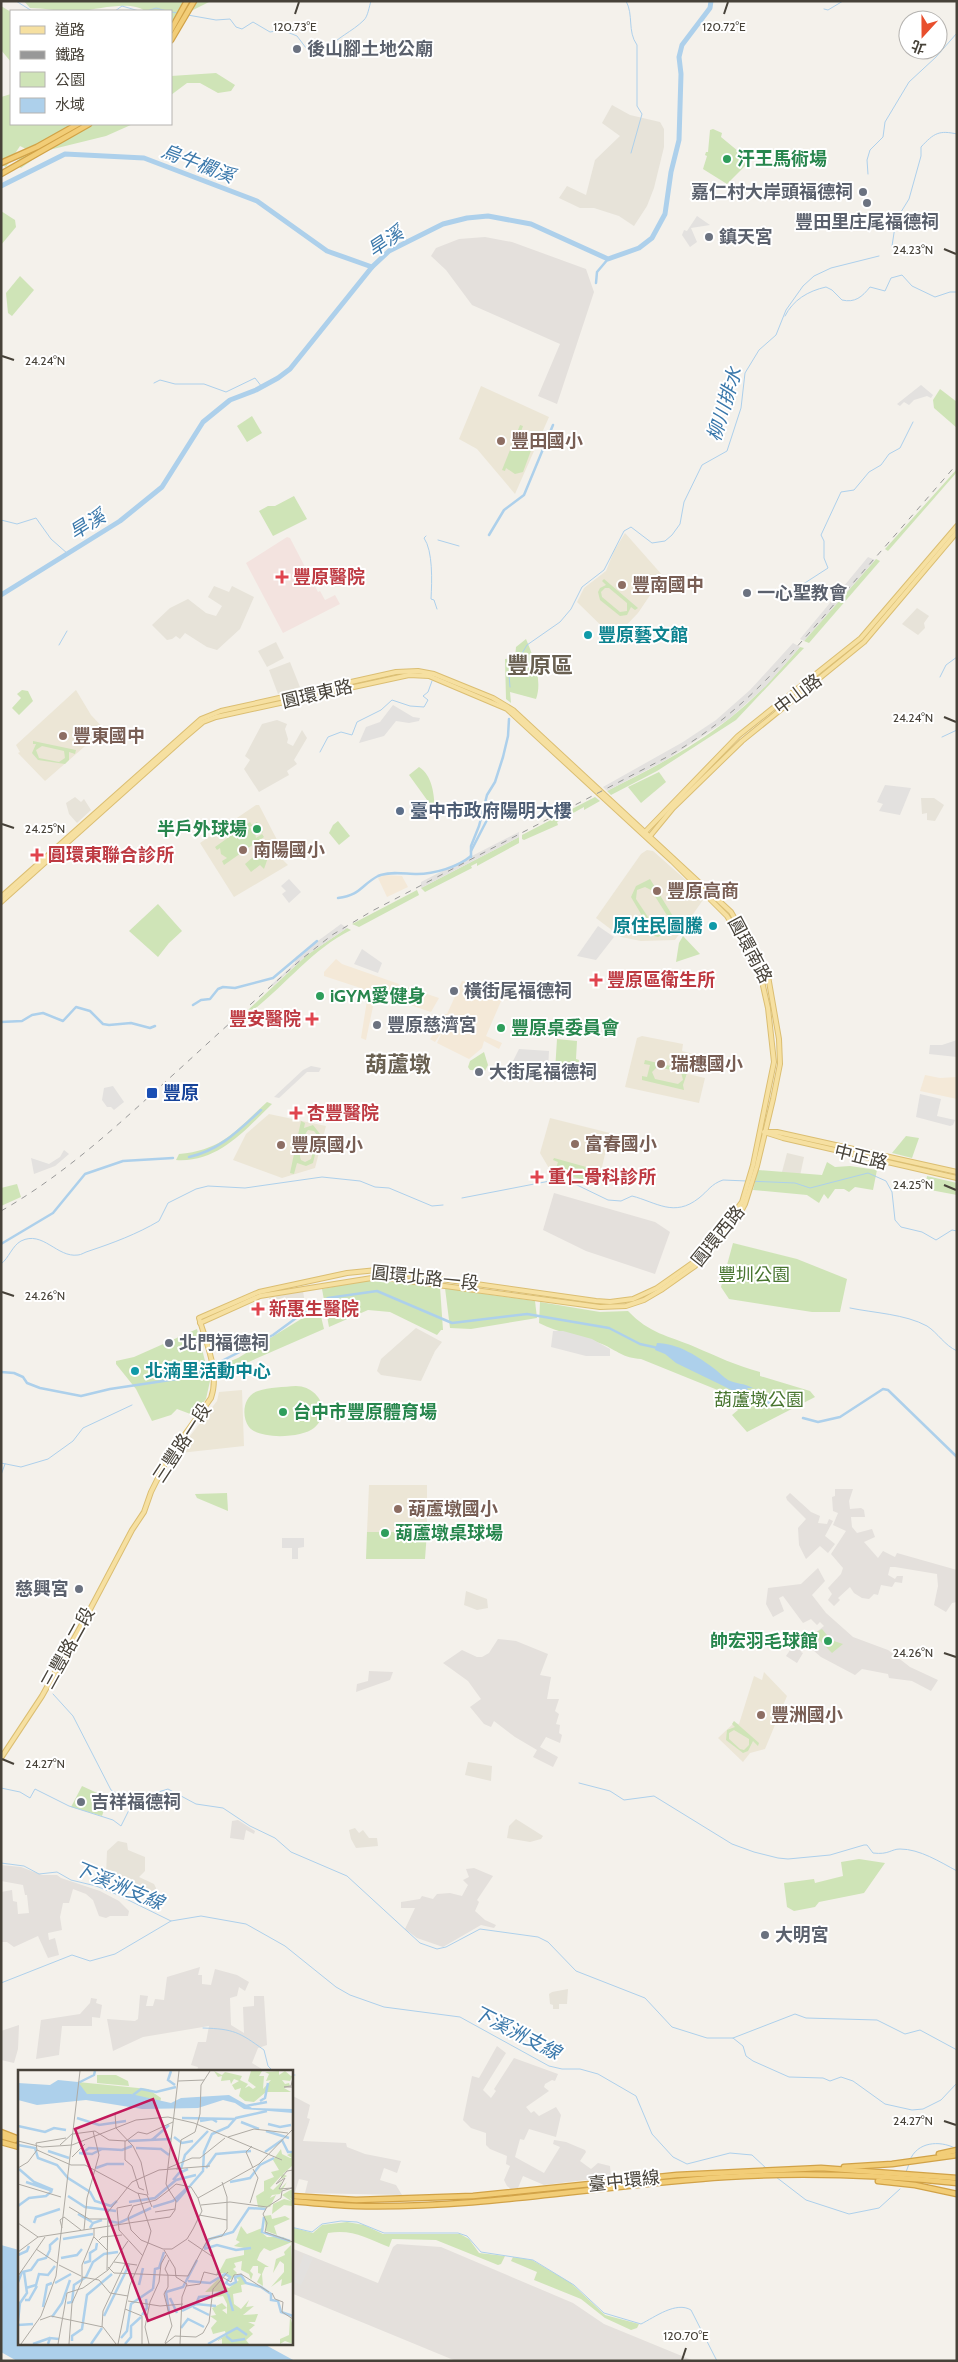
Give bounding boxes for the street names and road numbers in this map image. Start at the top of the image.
street label: 中山路 [770,669,826,719]
street label: 圓環東路 [279,675,355,713]
street label: 圓環南路 [723,913,777,987]
street label: 中正路 [832,1140,890,1174]
street label: 圓環西路 [687,1201,749,1271]
street label: 圓環北路一段 [370,1261,480,1295]
street label: 三豐路一段 [148,1399,216,1487]
street label: 三豐路二段 [37,1603,99,1693]
street label: 臺中環線 [587,2166,661,2196]

